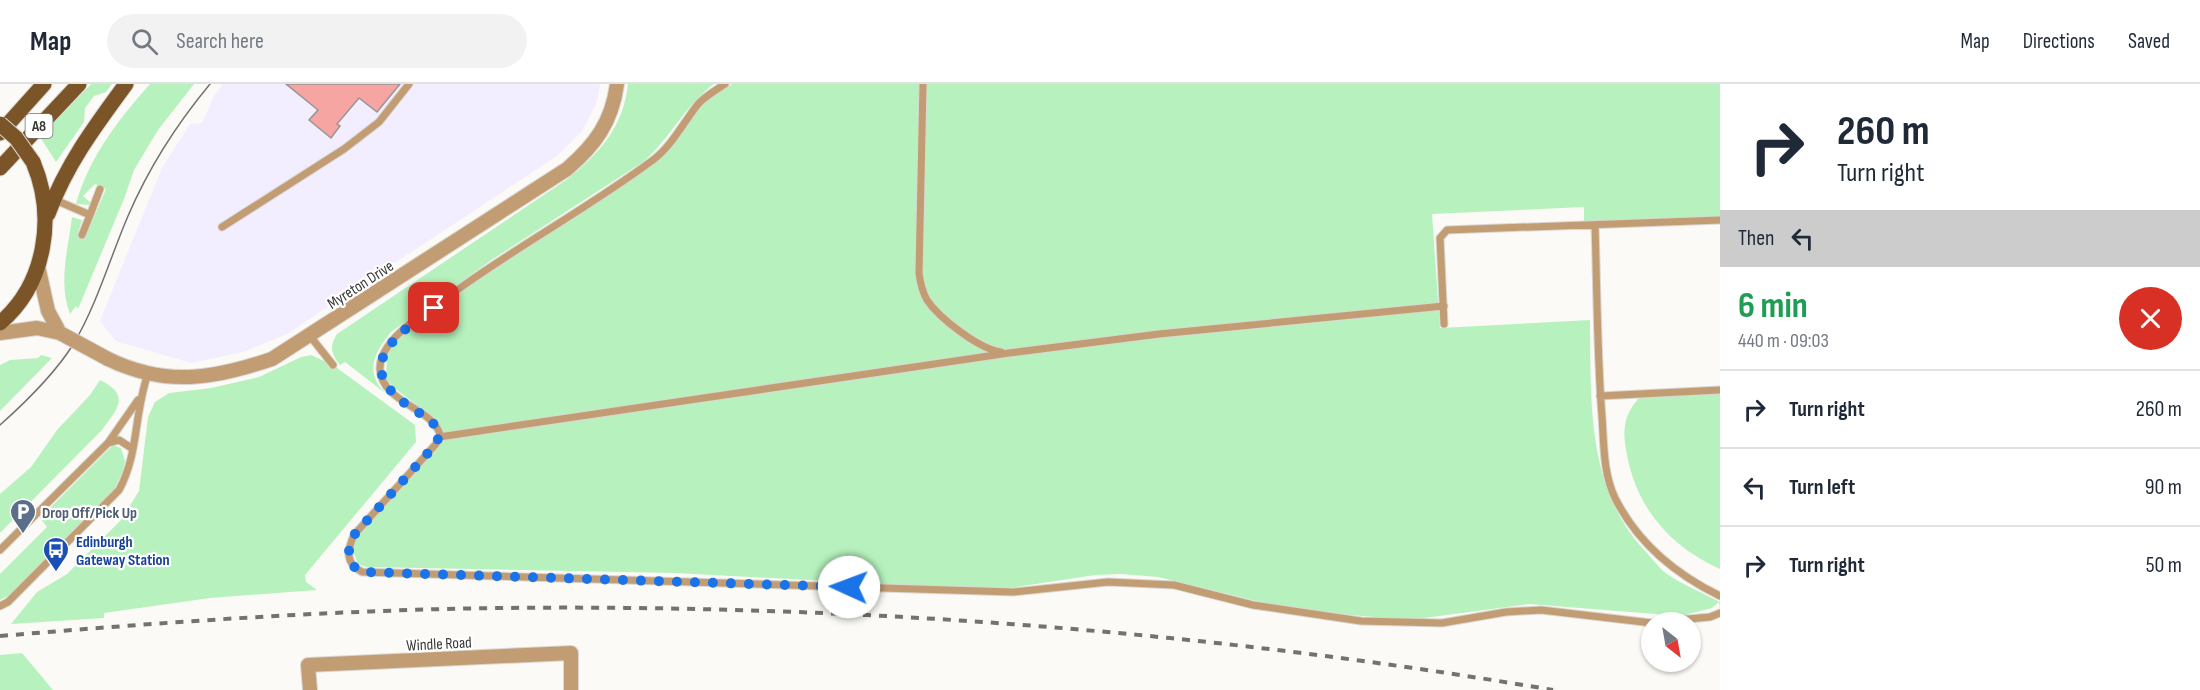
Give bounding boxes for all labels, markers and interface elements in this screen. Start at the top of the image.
search box [107,14,527,68]
text: Map [30,25,71,58]
icon: search [128,25,161,58]
text: Search here [176,28,264,55]
text: Map [1960,29,1990,54]
text: Directions [2023,29,2095,54]
text: Saved [2128,29,2170,54]
text: 260 m [1837,106,1930,157]
icon: right [1738,108,1816,186]
road number: A8 [26,114,52,138]
text: Turn right [1837,157,1924,189]
icon: left [1786,222,1819,255]
text: Then [1738,225,1774,252]
street label: Myreton Drive [324,257,397,314]
pin [408,282,459,333]
text: 6 min [1738,285,1808,328]
button: close [2119,287,2182,350]
icon: arrive [417,291,450,324]
text: 440 m · 09:03 [1738,329,1829,353]
icon: right [1738,393,1771,426]
text: Turn right [1789,396,1865,423]
text: 260 m [2136,396,2182,423]
icon: left [1738,471,1771,504]
text: Turn left [1789,474,1855,501]
text: 90 m [2145,474,2182,501]
parking icon: Drop Off/Pick Up [8,497,38,535]
place label: Drop Off/Pick Up [42,504,137,523]
place label: Edinburgh Gateway Station [76,533,170,570]
bus stop icon: Edinburgh Gateway Station [41,535,71,573]
icon: right [1738,549,1771,582]
text: Turn right [1789,552,1865,579]
text: 50 m [2146,552,2182,579]
position arrow [817,555,881,619]
north arrow [1641,612,1701,672]
map controls [1641,612,1701,672]
street label: Windle Road [406,633,472,656]

